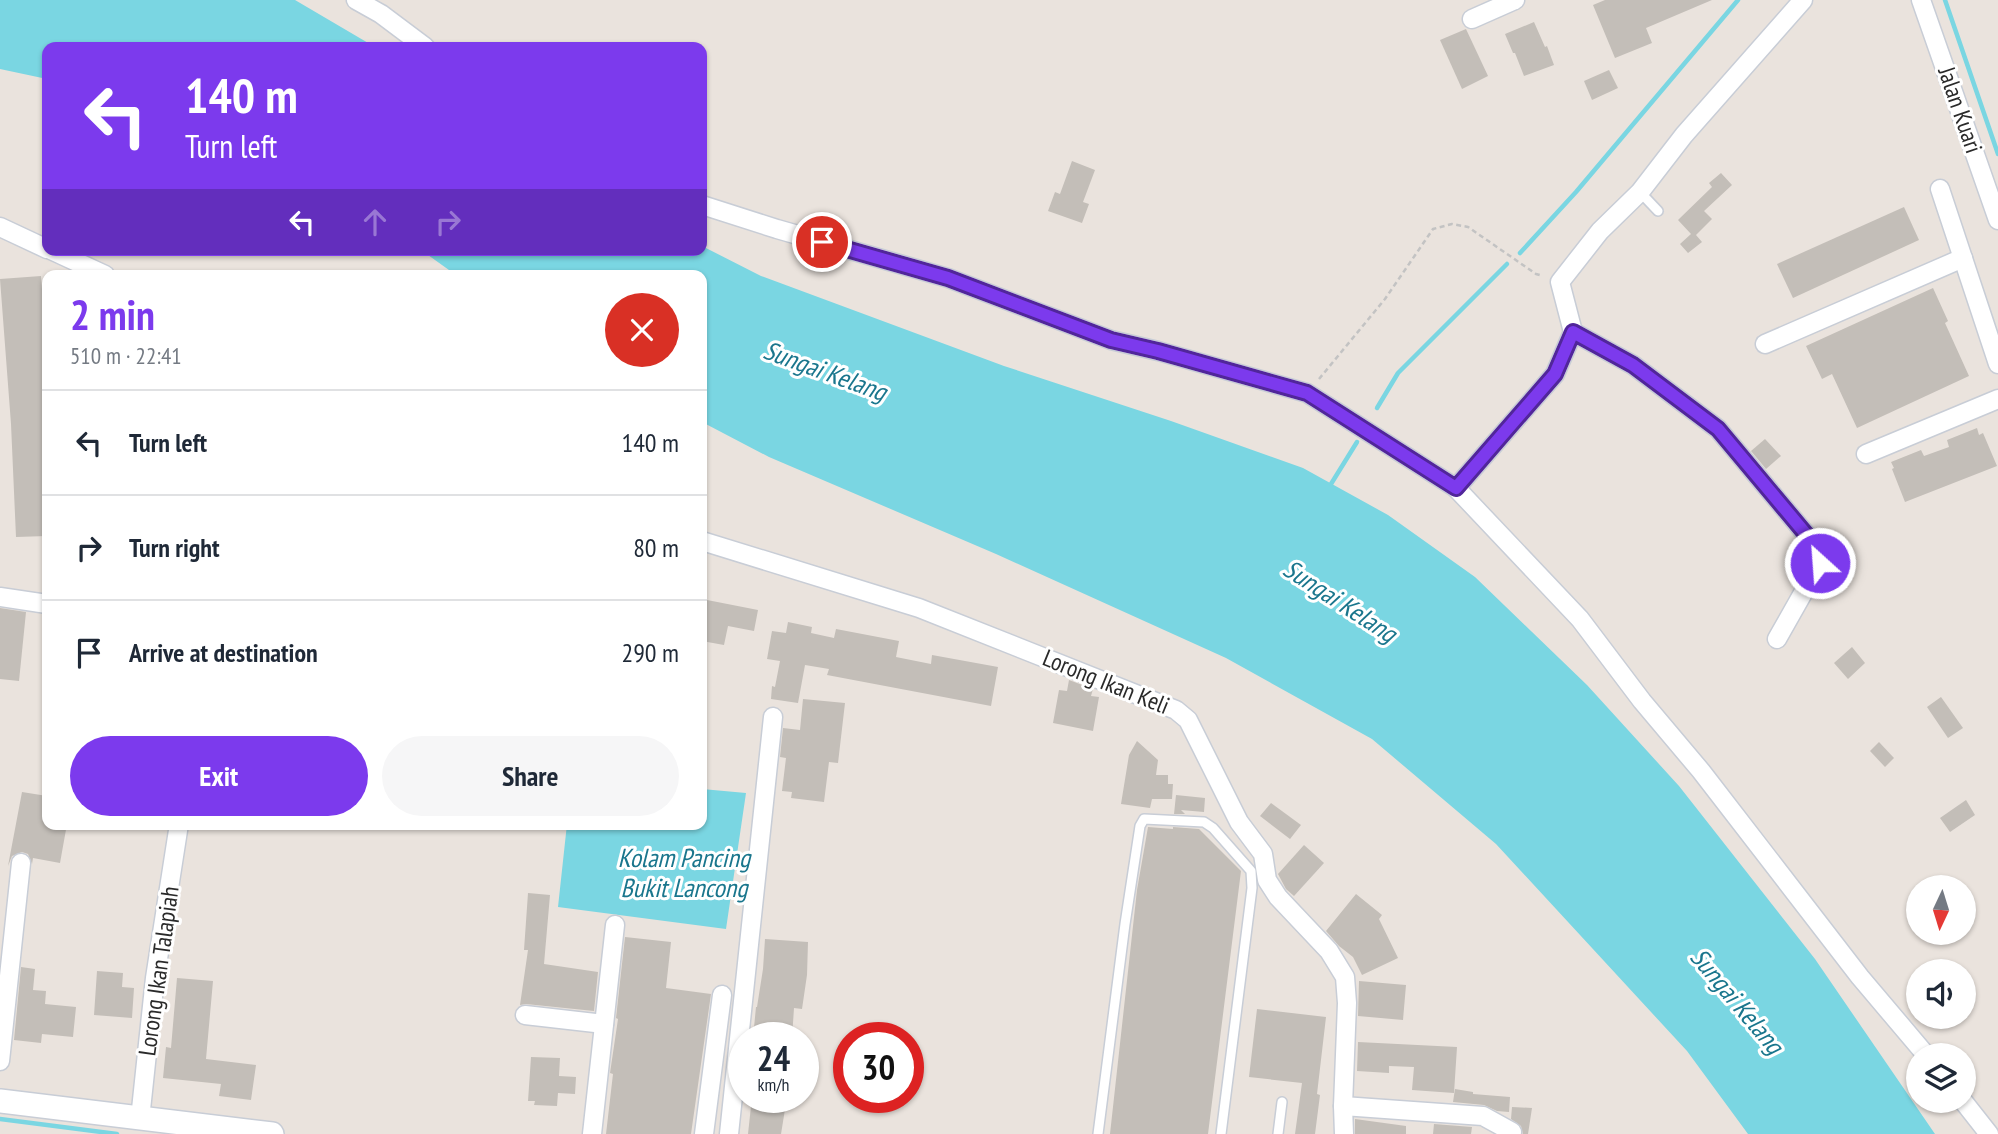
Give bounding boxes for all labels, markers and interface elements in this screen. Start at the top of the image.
street label: Jalan Kuari [1931,62,1990,157]
text: 140 m [185,63,298,127]
icon: left [70,70,161,161]
text: Turn left [185,125,277,167]
icon: left [283,203,321,241]
icon: ahead [356,203,394,241]
icon: right [429,203,467,241]
pin [792,212,852,272]
icon: arrive [803,223,841,261]
text: 2 min [70,287,155,342]
button: close [605,293,679,367]
water label: Sungai Kelang [759,333,893,409]
text: 510 m · 22:41 [70,341,182,370]
icon: left [70,424,108,462]
text: Turn left [129,426,207,459]
text: 140 m [621,426,679,459]
position arrow [1783,526,1857,600]
icon: right [70,529,108,567]
text: Turn right [129,531,220,564]
text: 80 m [633,531,679,564]
water label: Sungai Kelang [1277,552,1405,650]
icon: arrive [70,634,108,672]
text: Arrive at destination [129,636,318,669]
text: 290 m [621,636,679,669]
street label: Lorong Ikan Keli [1038,642,1174,721]
button: Exit [70,736,368,816]
button: Share [382,736,679,816]
water label: Kolam Pancing Bukit Lancong [618,841,752,904]
north arrow [1906,875,1976,945]
map controls [1906,875,1976,1113]
street label: Lorong Ikan Talapiah [131,884,186,1058]
water label: Sungai Kelang [1684,941,1792,1062]
button: sound [1906,959,1976,1029]
speed limit sign: 30 [833,1022,924,1113]
text: 24 [757,1035,790,1081]
button: layers [1906,1043,1976,1113]
text: km/h [758,1073,789,1096]

